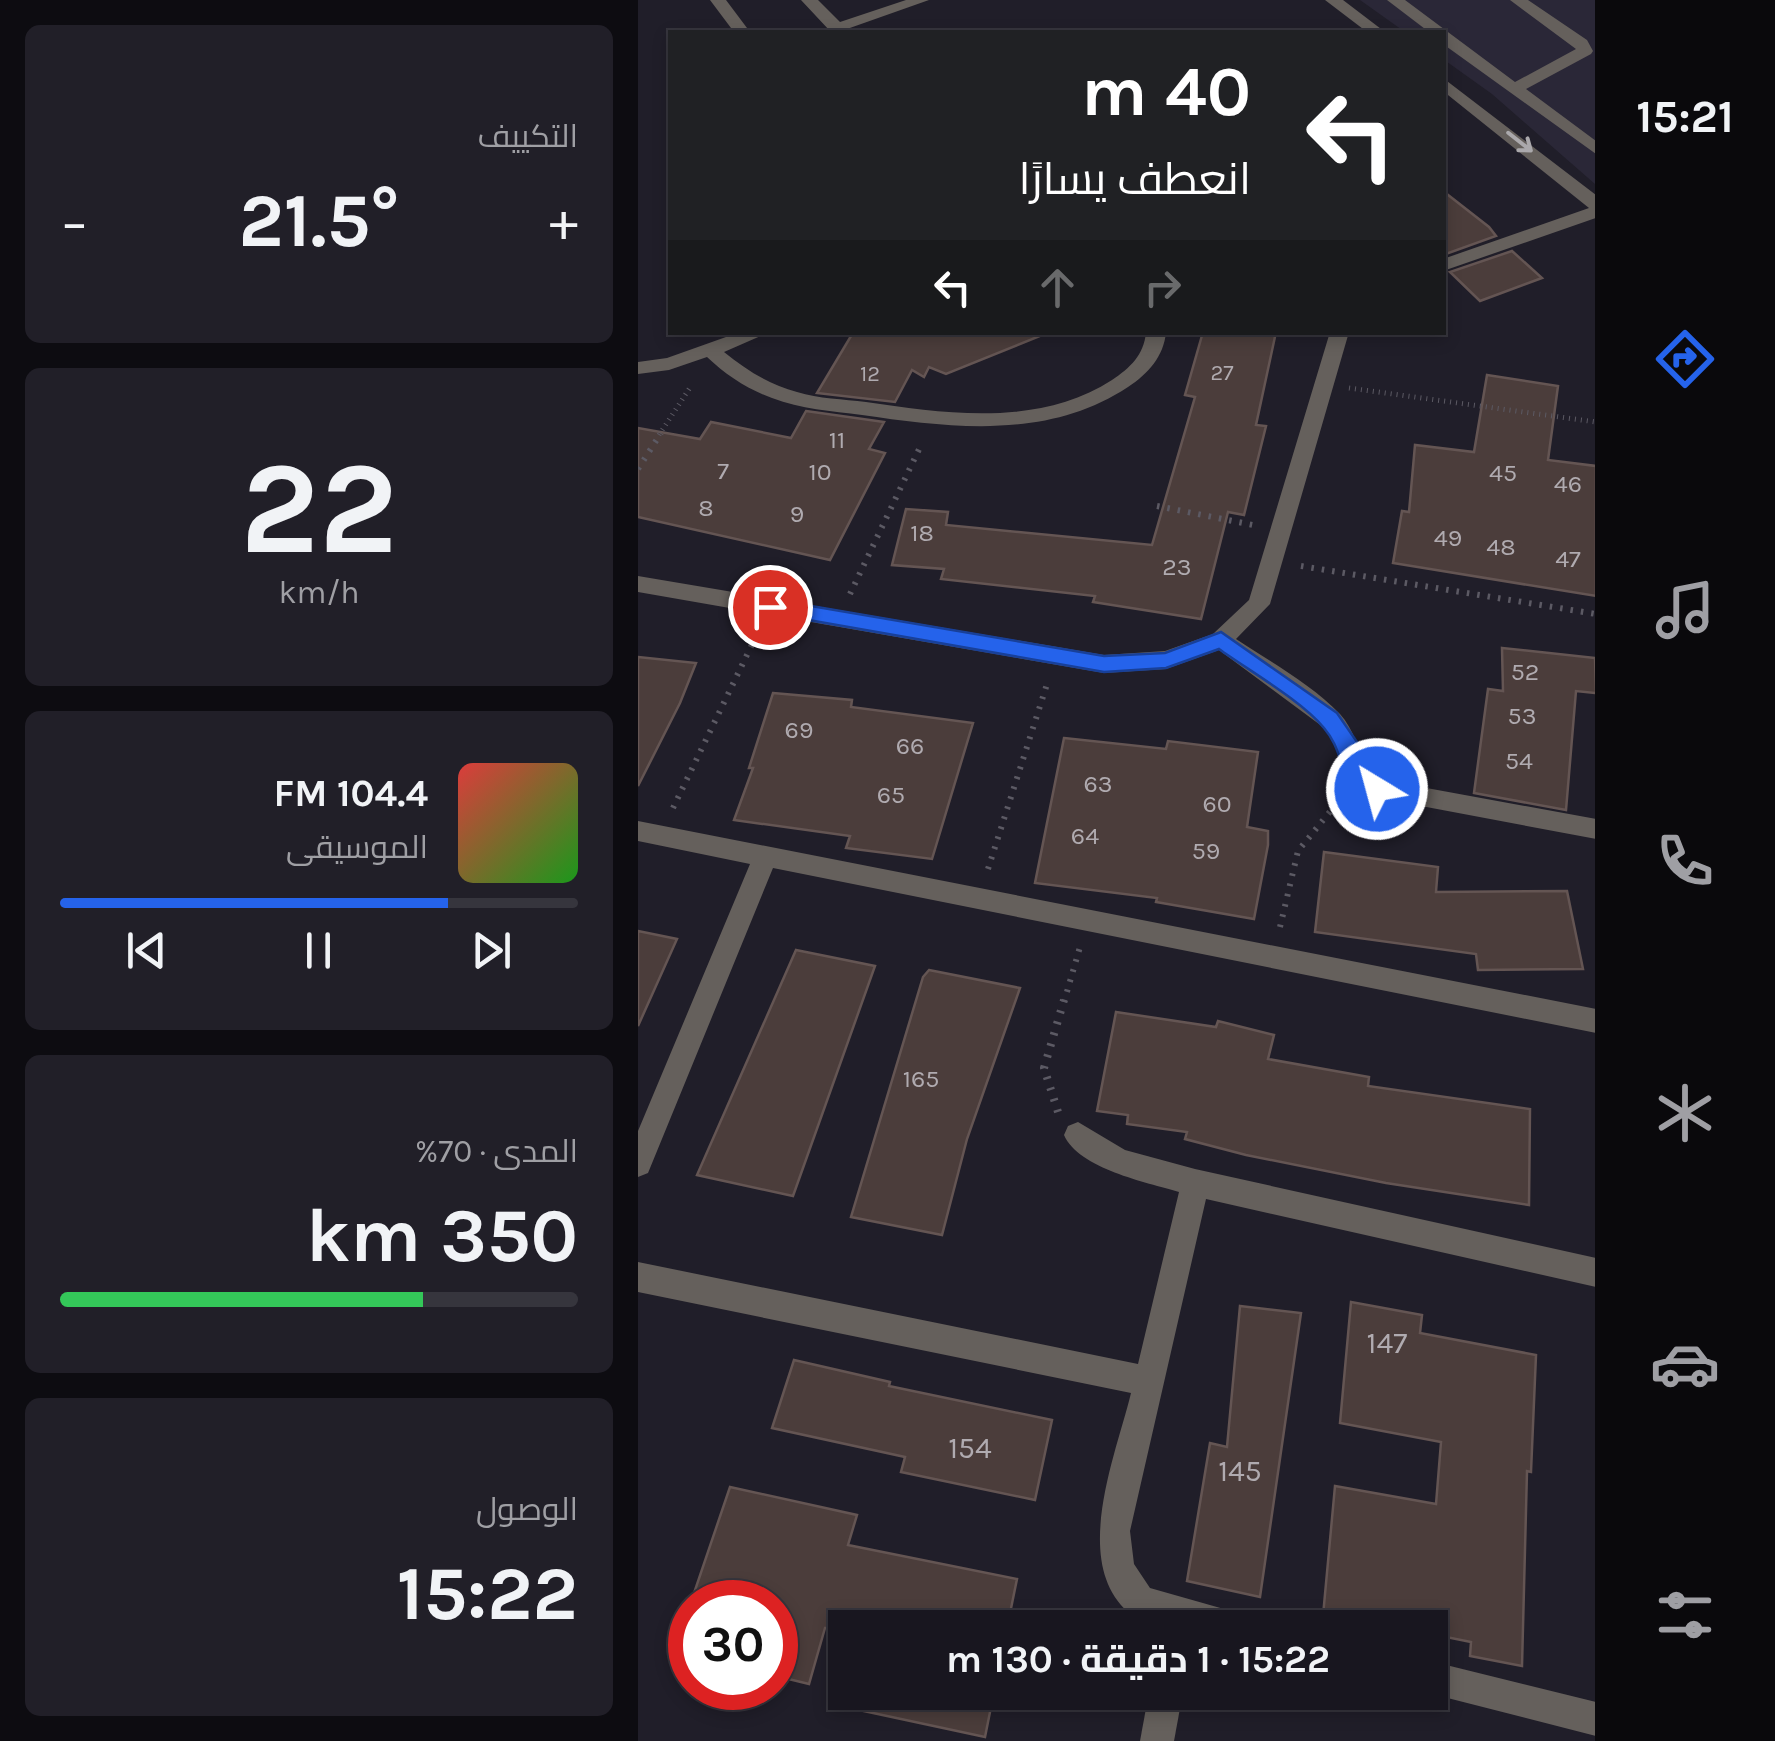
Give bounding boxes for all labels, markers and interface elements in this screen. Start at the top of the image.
text: 40 m [1081,51,1251,133]
icon: left [1286,70,1416,200]
text: 15:21 [1636,91,1734,143]
text: التكييف [478,118,578,155]
one-way arrow [1506,132,1533,153]
text: انعطف يسارًا [1018,153,1251,205]
text: 21.5° [238,177,400,265]
text: − [60,190,89,254]
text: + [549,190,578,254]
icon: left [925,260,980,315]
icon: ahead [1030,260,1085,315]
icon: right [1135,260,1190,315]
icon: directions [1650,324,1720,394]
house number: 27 [1210,360,1234,386]
house number: 12 [860,361,880,387]
house number: 11 [829,425,845,454]
text: 22 [240,433,398,585]
house number: 7 [717,456,729,485]
house number: 10 [808,457,832,486]
house number: 45 [1489,458,1517,487]
house number: 46 [1554,469,1582,498]
house number: 8 [698,493,714,522]
house number: 9 [790,499,804,528]
house number: 18 [910,518,934,547]
house number: 49 [1434,523,1462,552]
house number: 48 [1486,532,1516,561]
house number: 47 [1555,544,1581,573]
house number: 23 [1162,552,1192,581]
pin [728,565,813,650]
text: km/h [278,574,360,611]
icon: music [1650,575,1720,645]
icon: arrive [743,580,798,635]
house number: 52 [1511,657,1539,686]
house number: 53 [1508,701,1536,730]
house number: 69 [785,715,813,744]
house number: 66 [896,731,924,760]
position arrow [1325,737,1429,841]
house number: 54 [1505,746,1533,775]
house number: 63 [1083,769,1113,798]
text: 104.4 FM [273,771,428,816]
house number: 65 [877,780,905,809]
house number: 60 [1202,789,1232,818]
house number: 64 [1071,821,1099,850]
icon: phone [1650,826,1720,896]
text: الموسيقى [286,829,428,866]
house number: 59 [1192,836,1220,865]
icon: previous [119,923,174,978]
icon: pause [291,923,346,978]
icon: next [464,923,519,978]
house number: 165 [903,1064,939,1093]
icon: climate [1650,1078,1720,1148]
text: المدى · 70% [415,1133,578,1170]
text: 350 km [306,1192,578,1280]
house number: 147 [1367,1325,1407,1361]
icon: car [1650,1329,1720,1399]
house number: 154 [948,1430,992,1466]
house number: 145 [1218,1453,1262,1489]
text: الوصول [476,1491,578,1528]
text: 15:22 [397,1550,578,1638]
speed limit sign: 30 [668,1580,798,1710]
icon: filters [1650,1580,1720,1650]
text: 15:22 · 1 دقيقة · 130 m [946,1637,1330,1682]

